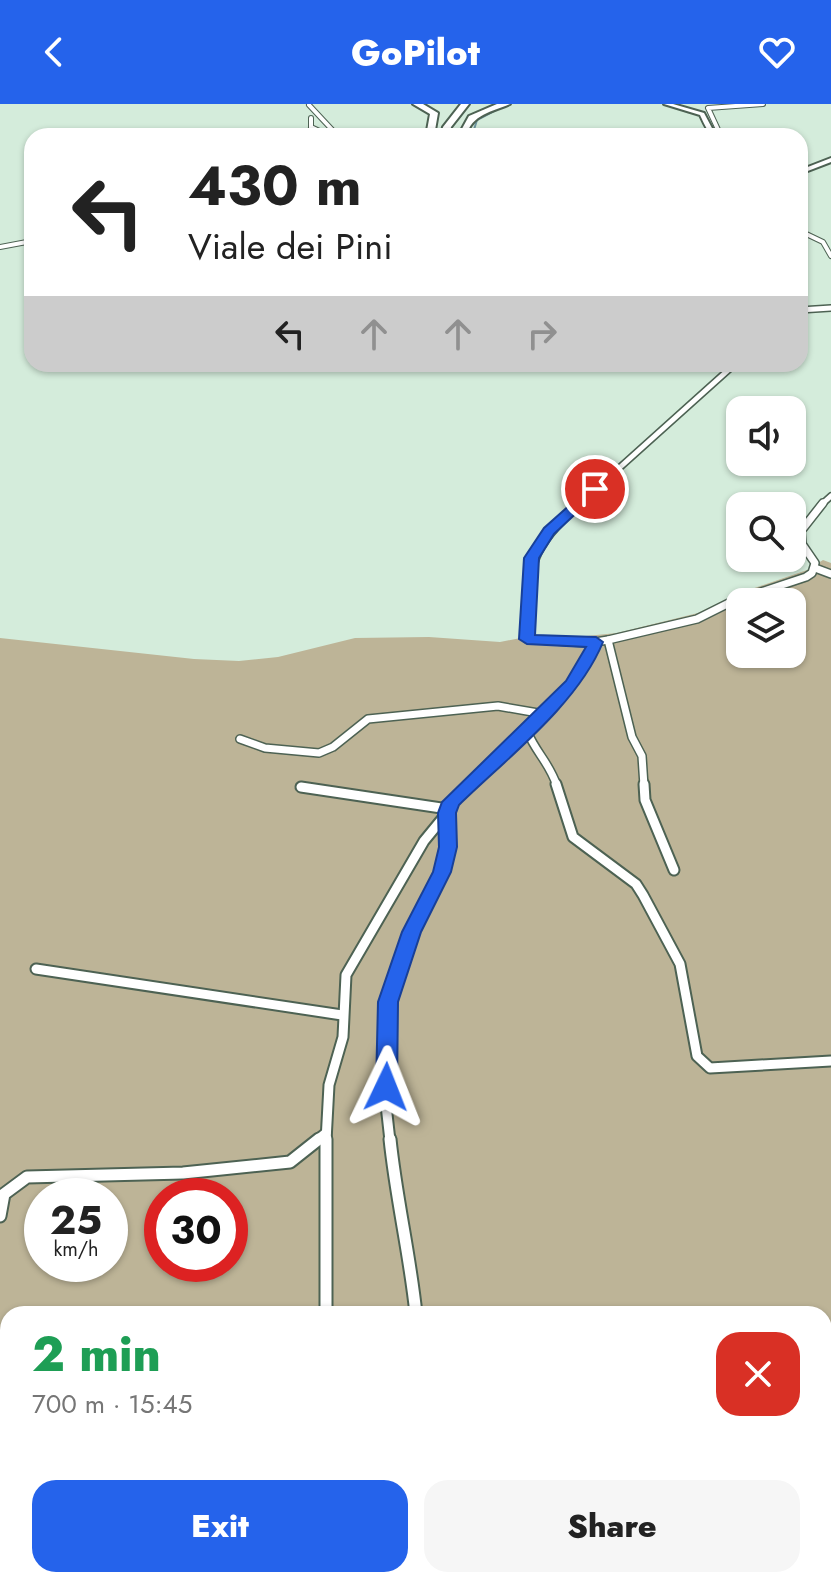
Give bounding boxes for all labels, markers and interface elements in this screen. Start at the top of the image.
text: GoPilot [351,26,480,78]
icon: back [32,30,76,74]
icon: heart [755,30,799,74]
text: 430 m [188,145,362,226]
icon: left [56,160,160,264]
text: Viale dei Pini [188,220,393,272]
icon: left [268,312,312,356]
icon: ahead [352,312,396,356]
icon: ahead [436,312,480,356]
icon: right [520,312,564,356]
map controls [726,396,806,668]
button: sound [726,396,806,476]
pin [561,455,629,523]
icon: arrive [573,467,617,511]
button: search [726,492,806,572]
button: layers [726,588,806,668]
position arrow [344,1045,428,1129]
speed limit sign: 30 [144,1178,248,1282]
text: 25 [50,1191,102,1249]
text: km/h [53,1235,99,1264]
text: 2 min [32,1320,161,1389]
button: close [716,1332,800,1416]
text: 700 m · 15:45 [32,1385,192,1423]
button: Exit [32,1480,408,1572]
button: Share [424,1480,800,1572]

